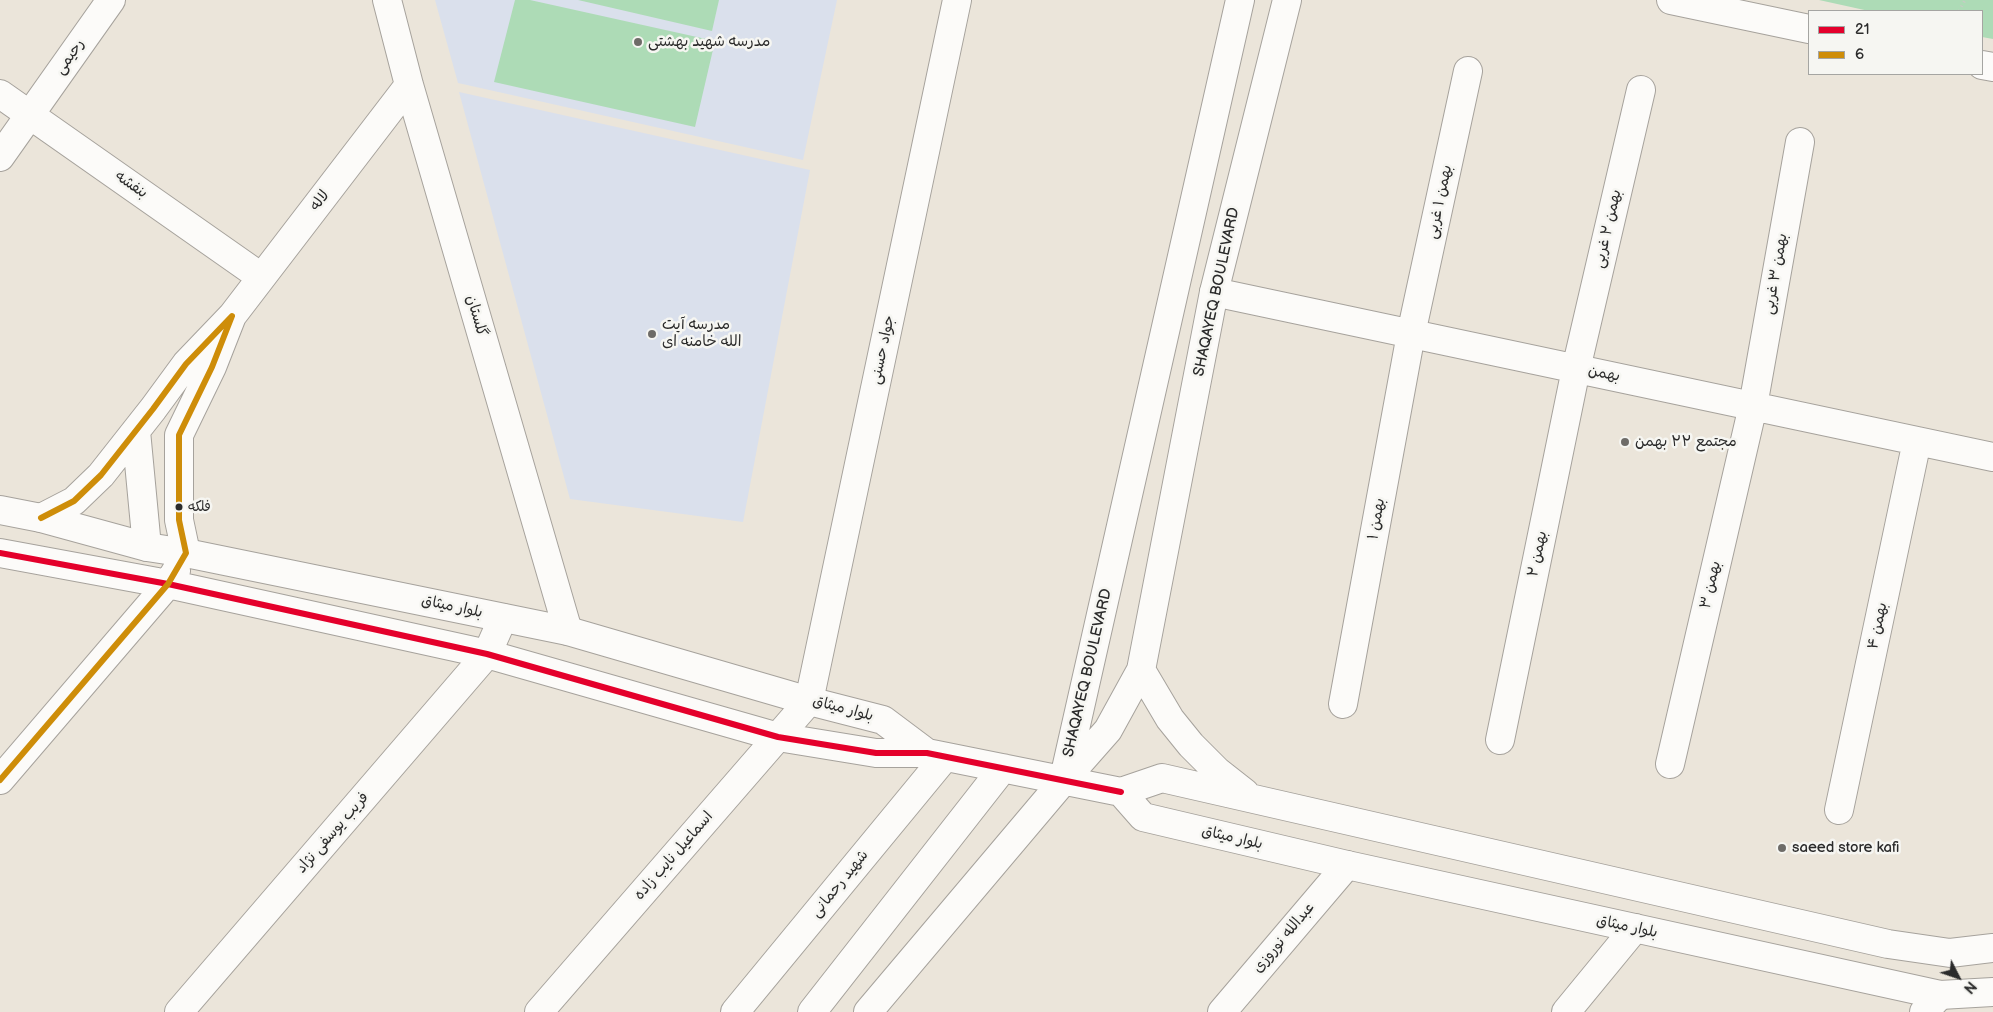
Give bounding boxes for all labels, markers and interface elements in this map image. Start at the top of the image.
legend [1808,10,1983,75]
text: 21 [1855,20,1869,39]
place label: مدرسه شهید بهشتی [648,33,770,51]
street label: رحیمی [51,36,89,78]
marker: مدرسه شهید بهشتی [632,36,644,48]
text: 6 [1855,45,1864,64]
street label: بهمن ۱ غربی [1423,163,1457,241]
street label: بنفشه [111,167,151,203]
street label: لاله [306,187,334,215]
street label: بهمن ۲ غربی [1590,188,1626,270]
street label: SHAQAYEQ BOULEVARD [1190,206,1244,378]
street label: بهمن ۳ غربی [1760,232,1792,316]
street label: گلستان [462,293,490,339]
street label: جواد حسنی [867,314,899,386]
place label: مدرسه آیت الله خامنه ای [662,316,741,351]
marker: مدرسه آیت الله خامنه ای [646,328,658,340]
street label: بهمن [1586,362,1622,386]
place label: مجتمع ۲۲ بهمن [1635,433,1737,451]
marker: مجتمع ۲۲ بهمن [1619,436,1631,448]
street label: بهمن ۱ [1365,497,1389,541]
place label: فلکه [188,499,211,515]
marker: فلکه [174,502,184,512]
street label: بهمن ۲ [1524,529,1552,579]
street label: بهمن ۳ [1697,559,1725,611]
street label: SHAQAYEQ BOULEVARD [1060,587,1116,759]
street label: بلوار میثاق [420,592,484,622]
street label: بهمن ۴ [1864,601,1892,651]
street label: بلوار میثاق [811,692,875,726]
street label: فریب یوسفی نژاد [293,789,373,877]
street label: اسماعیل نایب زاده [631,808,717,904]
street label: بلوار میثاق [1200,822,1264,854]
place label: saeed store kafi [1792,839,1899,857]
marker: saeed store kafi [1776,842,1788,854]
street label: شهید رحمانی [807,847,873,921]
street label: عبدالله نوروزی [1249,899,1319,977]
street label: بلوار میثاق [1595,912,1659,942]
north arrow [1933,952,1983,1002]
text: N [1960,978,1980,997]

